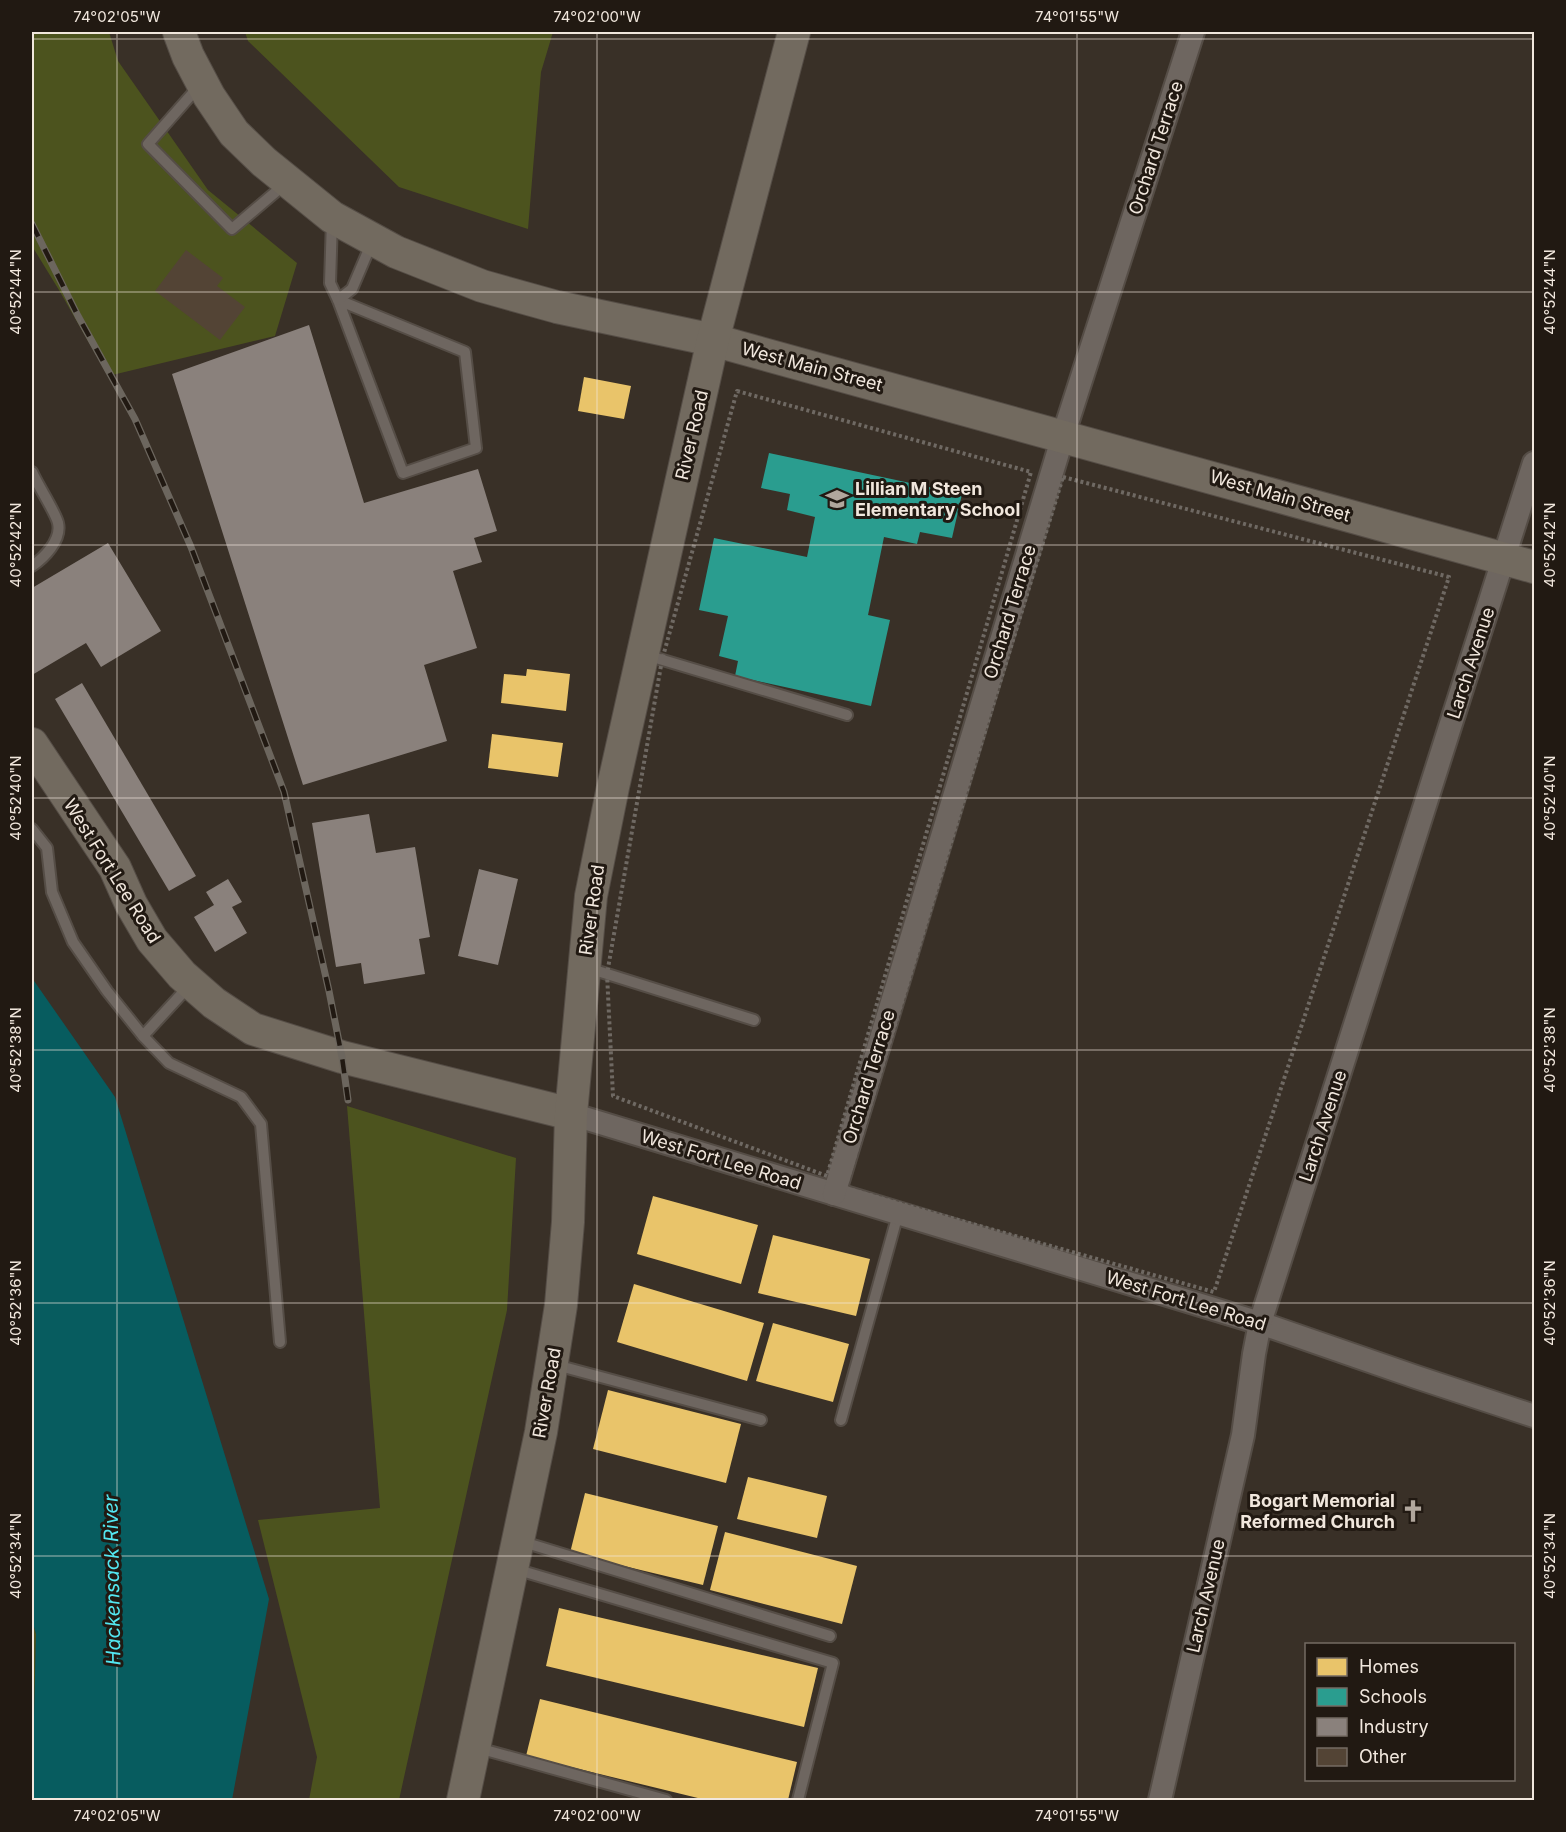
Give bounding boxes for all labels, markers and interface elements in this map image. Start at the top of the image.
text: 74°02'05"W [73,7,161,26]
text: 74°02'00"W [553,7,641,26]
text: 74°01'55"W [1035,7,1119,26]
street label: Orchard Terrace [1124,78,1187,217]
text: 40°52'44"N [6,249,25,335]
text: 40°52'44"N [1540,249,1559,335]
street label: West Main Street [739,338,885,395]
street label: River Road [671,388,712,482]
street label: West Main Street [1208,465,1353,526]
place label: Lillian M Steen Elementary School [855,478,1020,520]
school or university icon: Lillian M Steen Elementary School [824,486,850,512]
text: 40°52'42"N [6,503,25,587]
text: 40°52'42"N [1540,503,1559,587]
street label: Orchard Terrace [979,542,1040,682]
street label: Larch Avenue [1443,604,1498,721]
text: 40°52'40"N [6,755,25,841]
text: 40°52'40"N [1540,755,1559,841]
street label: West Fort Lee Road [59,795,165,947]
street label: River Road [575,863,608,957]
text: 40°52'38"N [6,1007,25,1093]
street label: Orchard Terrace [838,1007,899,1147]
text: 40°52'38"N [1540,1007,1559,1093]
street label: Larch Avenue [1295,1067,1350,1184]
street label: West Fort Lee Road [639,1125,804,1194]
text: 40°52'36"N [6,1260,25,1346]
text: 40°52'36"N [1540,1260,1559,1346]
street label: West Fort Lee Road [1104,1266,1269,1335]
street label: River Road [528,1346,565,1440]
place label: Bogart Memorial Reformed Church [1240,1490,1395,1532]
water label: Hackensack River [99,1494,125,1666]
church icon: Bogart Memorial Reformed Church [1400,1498,1426,1524]
text: 40°52'34"N [6,1513,25,1599]
text: 40°52'34"N [1540,1513,1559,1599]
street label: Larch Avenue [1182,1537,1229,1655]
legend [1305,1643,1515,1781]
text: Homes [1359,1656,1419,1677]
text: Schools [1359,1686,1427,1707]
text: Industry [1359,1716,1429,1737]
text: Other [1359,1746,1407,1767]
text: 74°02'05"W [73,1806,161,1825]
text: 74°02'00"W [553,1806,641,1825]
text: 74°01'55"W [1035,1806,1119,1825]

